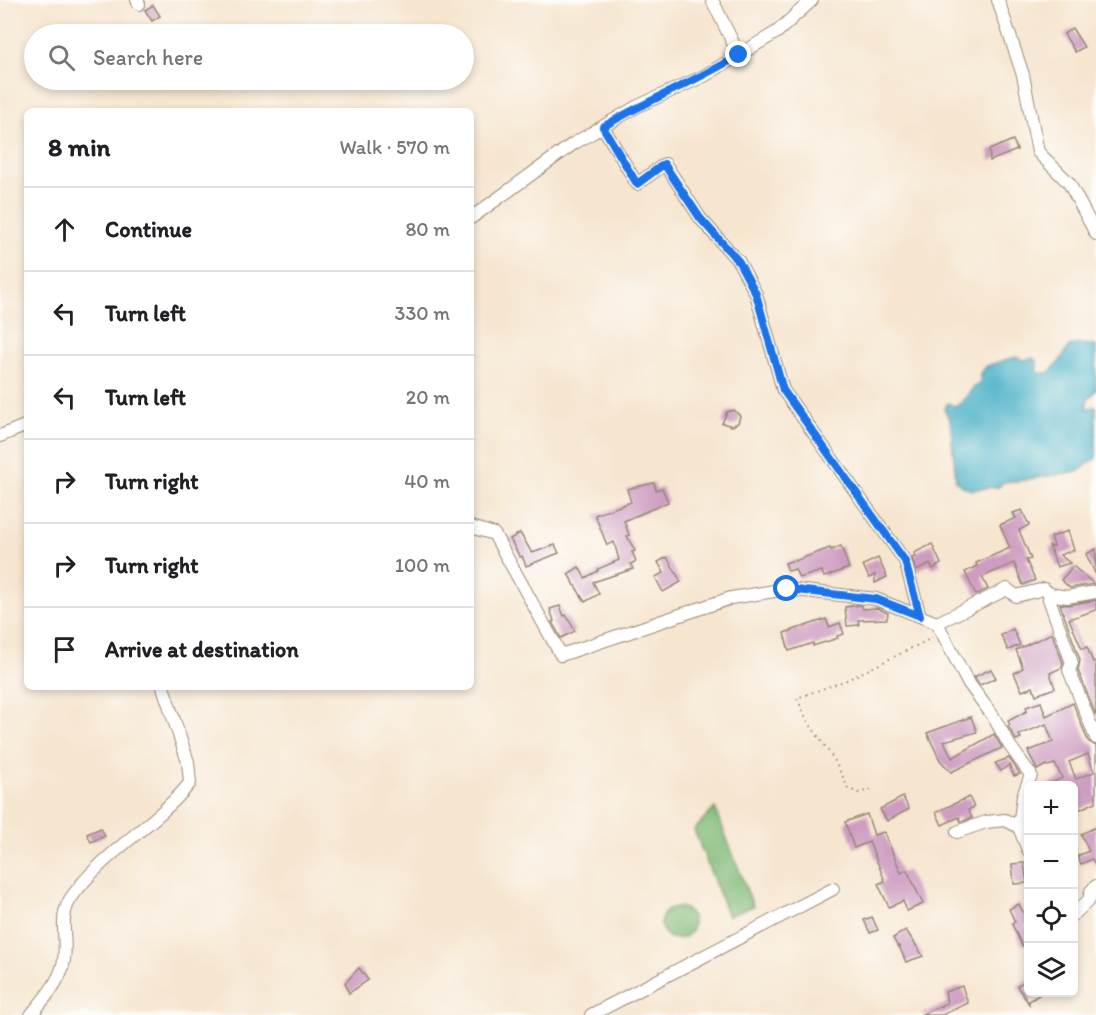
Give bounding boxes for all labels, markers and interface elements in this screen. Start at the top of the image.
search box [24,24,474,90]
icon: search [45,41,78,74]
route end [725,41,751,67]
text: Search here [93,44,203,71]
text: 8 min [48,131,110,163]
text: Walk · 570 m [339,135,450,159]
icon: ahead [48,213,81,246]
text: Continue [105,216,192,243]
text: 80 m [405,217,450,241]
icon: left [48,297,81,330]
text: Turn left [105,300,186,327]
text: 330 m [395,301,450,325]
icon: left [48,381,81,414]
text: Turn left [105,384,186,411]
text: 20 m [406,385,450,409]
icon: right [48,465,81,498]
text: Turn right [105,468,199,495]
text: 40 m [404,469,450,493]
icon: right [48,549,81,582]
text: Turn right [105,552,199,579]
text: 100 m [395,553,450,577]
route start [773,575,799,601]
icon: arrive [48,633,81,666]
text: Arrive at destination [105,636,299,663]
map controls [1024,781,1078,997]
button: + [1024,781,1078,835]
button: − [1024,835,1078,889]
button: locate [1024,889,1078,943]
button: layers [1024,943,1078,997]

